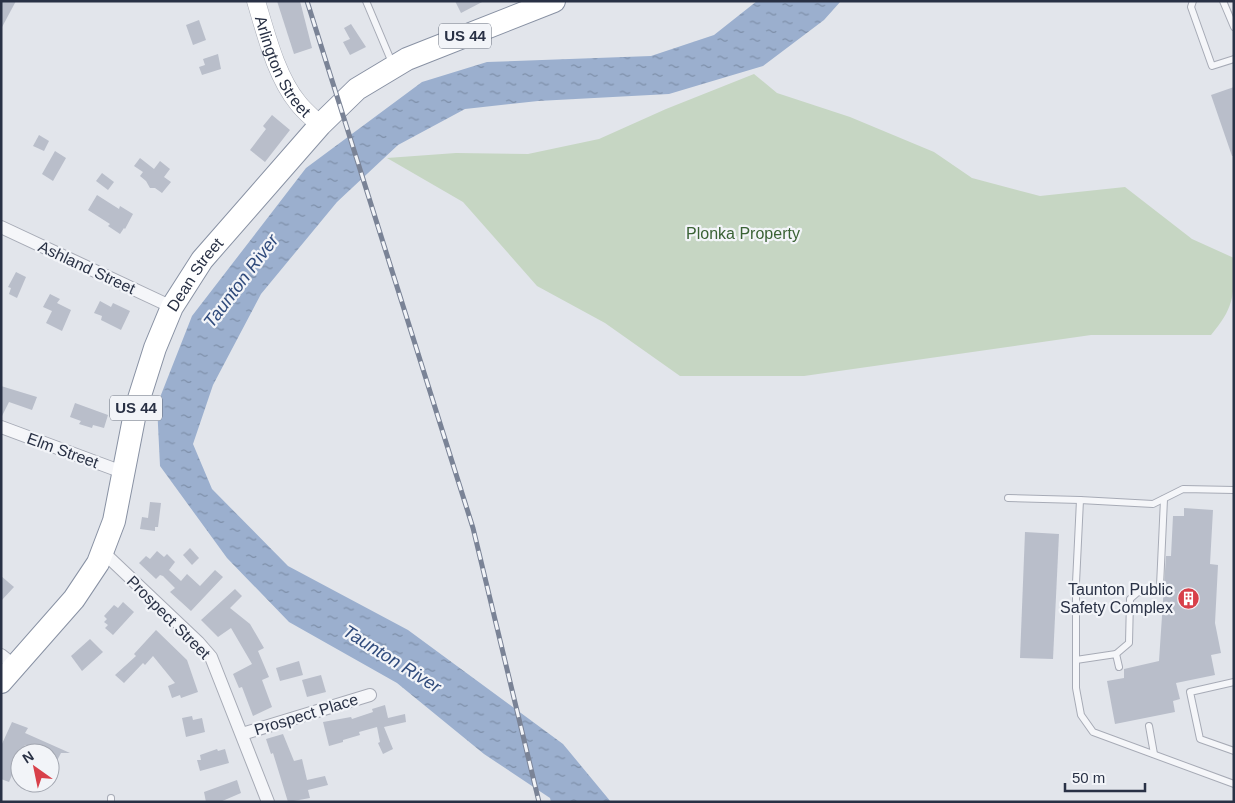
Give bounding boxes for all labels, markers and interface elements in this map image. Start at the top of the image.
street label: Arlington Street [252,14,314,121]
road number: US 44 [439,24,491,48]
park label: Plonka Property [686,225,800,242]
water label: Taunton River [199,230,283,332]
street label: Dean Street [164,234,227,314]
street label: Ashland Street [36,238,138,298]
road number: US 44 [110,396,162,420]
street label: Elm Street [25,430,101,471]
street label: Prospect Street [124,572,214,663]
place label: Taunton Public Safety Complex [1060,581,1173,616]
building icon: Taunton Public Safety Complex [1177,586,1201,610]
water label: Taunton River [339,621,445,698]
street label: Prospect Place [252,691,360,738]
north arrow [10,743,60,793]
text: N [19,748,37,767]
scale bar [1065,760,1145,792]
text: 50 m [1072,769,1105,786]

